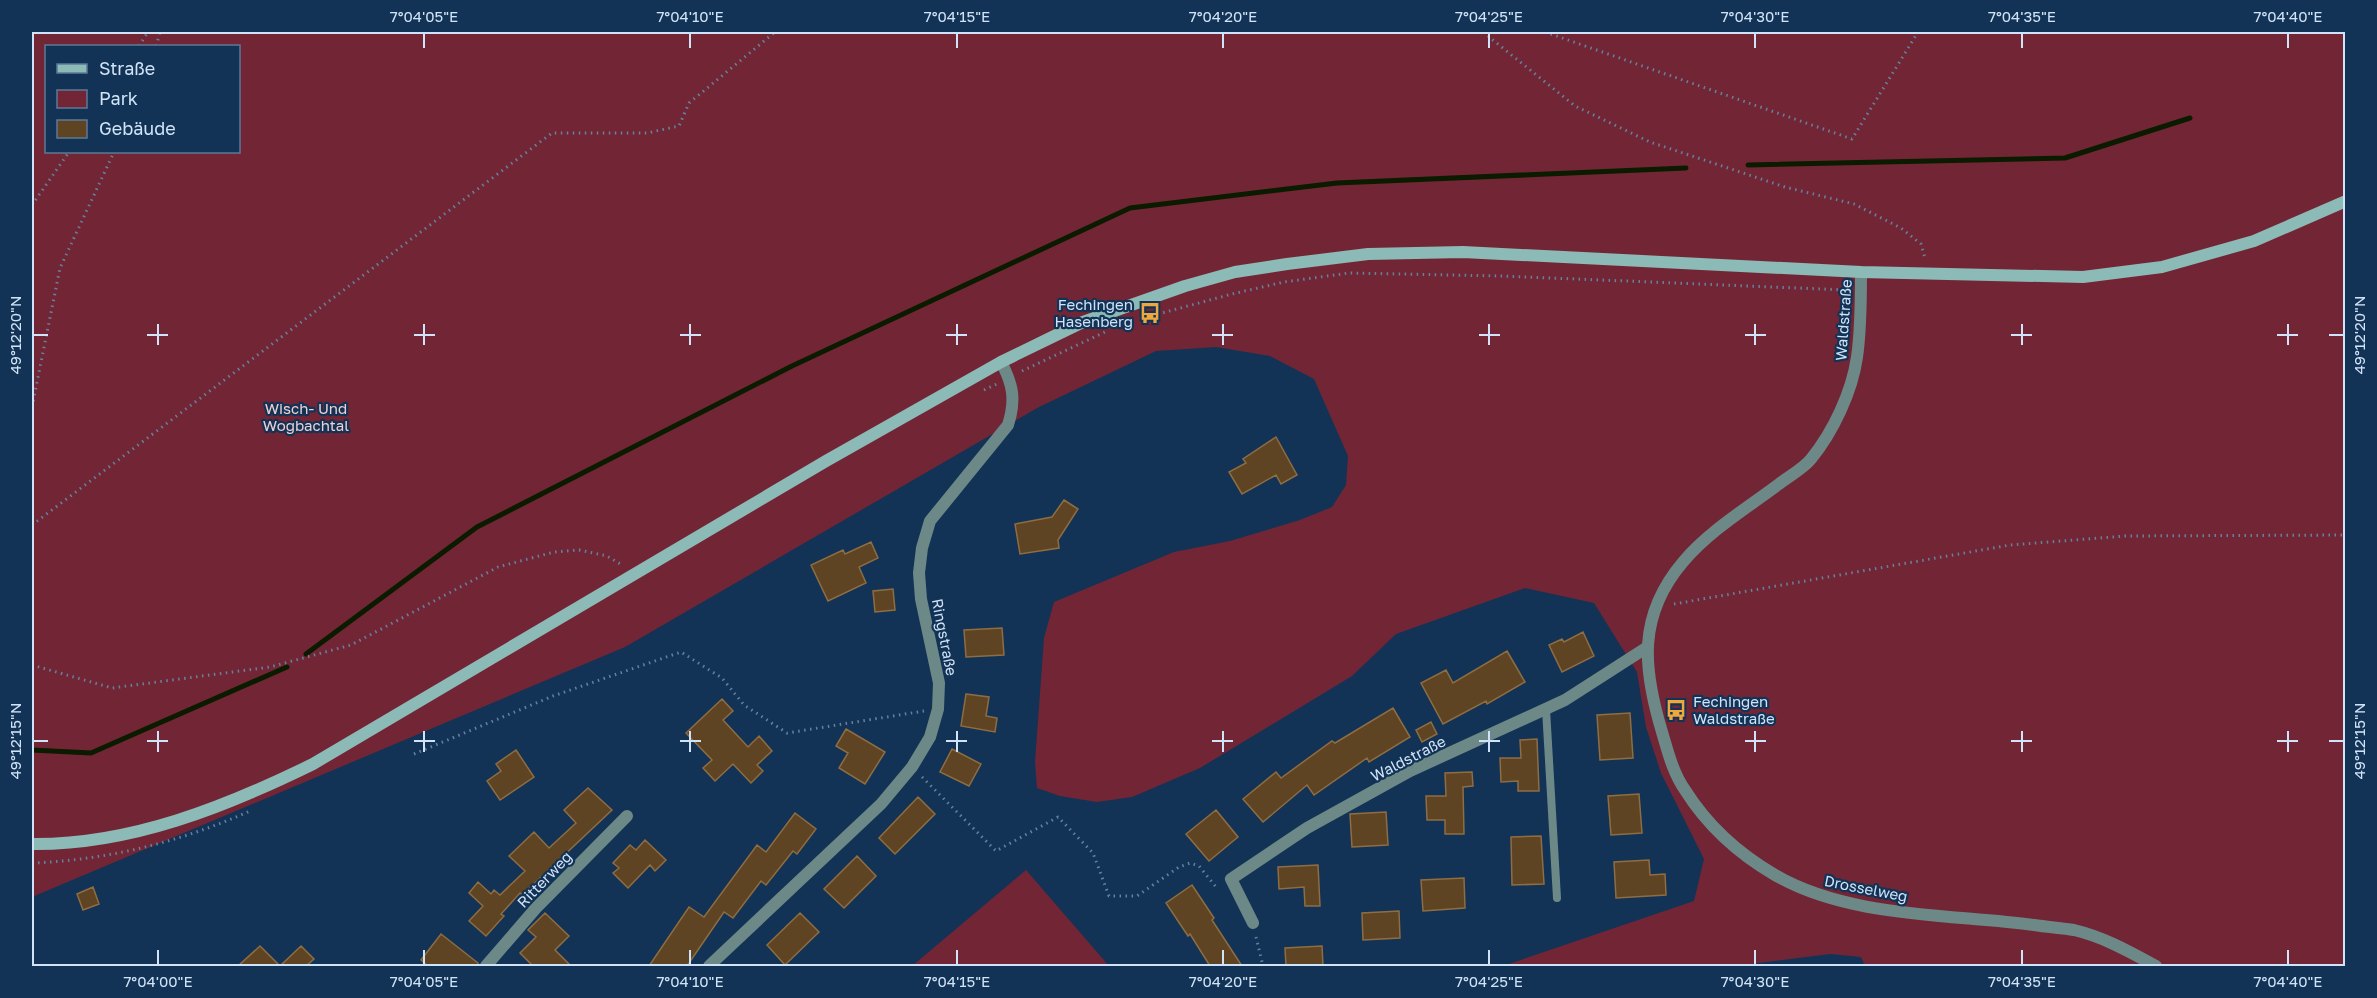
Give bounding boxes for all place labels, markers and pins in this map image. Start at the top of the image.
place label: Fechingen Hasenberg [1054,295,1133,330]
bus stop icon: Fechingen Hasenberg [1138,301,1162,325]
place label: Fechingen Waldstraße [1693,692,1775,727]
bus stop icon: Fechingen Waldstraße [1664,698,1688,722]

